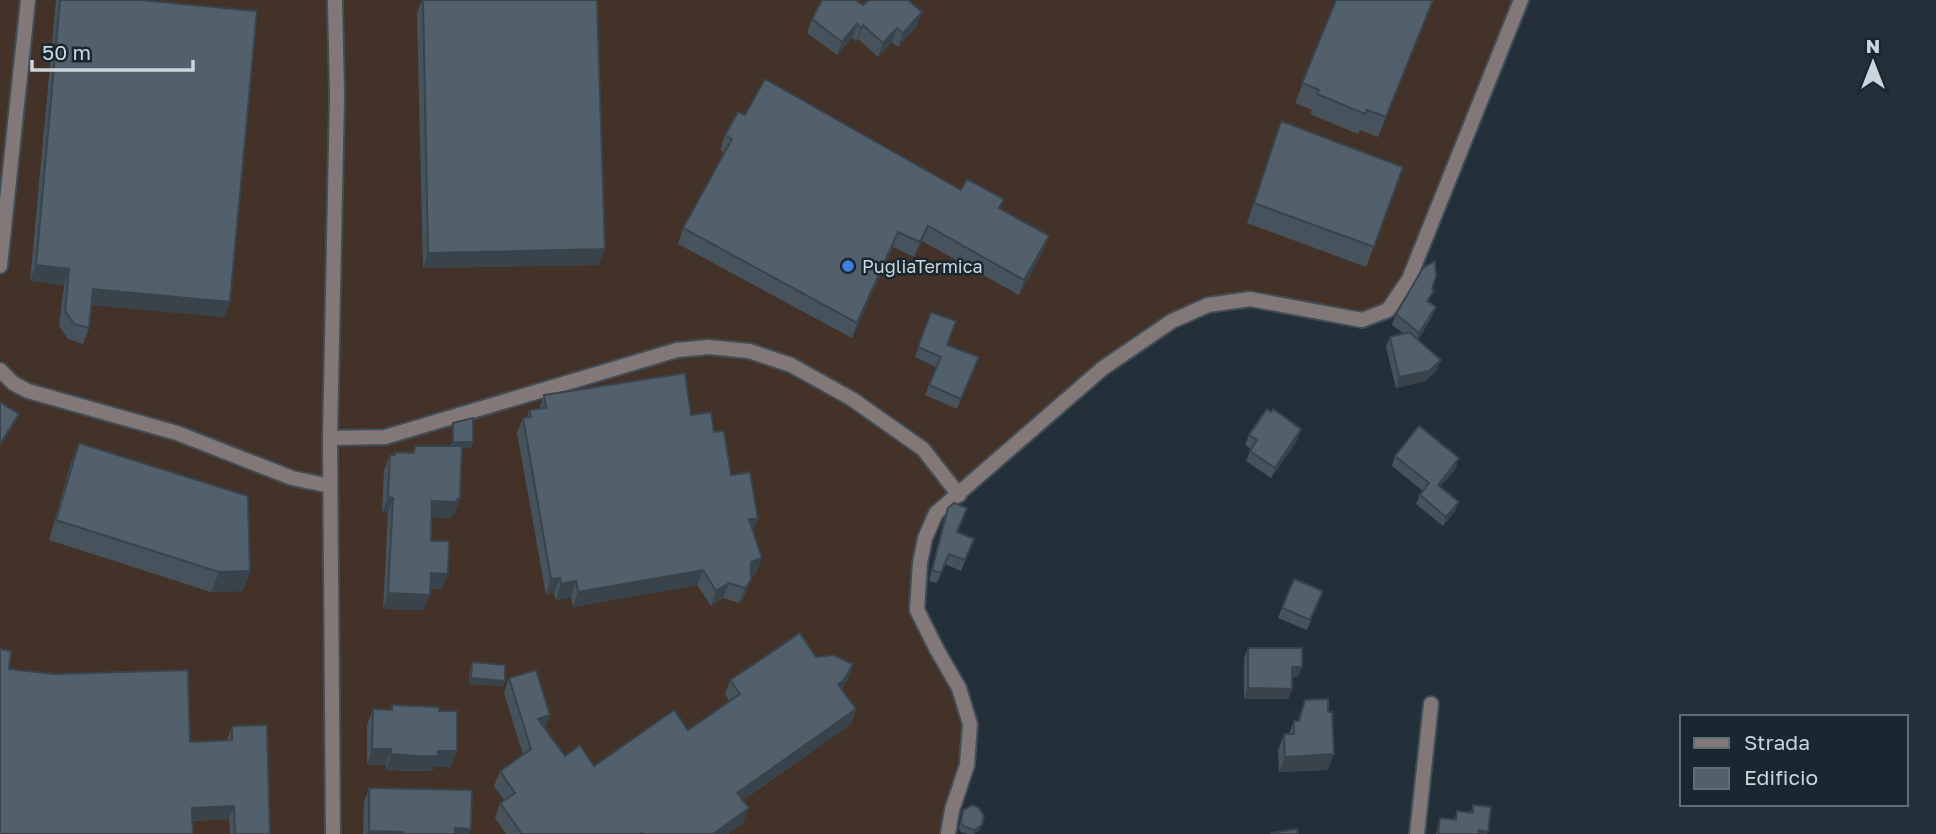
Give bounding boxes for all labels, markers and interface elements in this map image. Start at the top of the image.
scale bar [32,28,192,72]
north arrow [1838,28,1908,98]
text: N [1866,34,1880,57]
text: 50 m [42,39,91,65]
place label: PugliaTermica [862,255,983,277]
marker: PugliaTermica [840,258,856,274]
legend [1680,715,1908,806]
text: Strada [1744,729,1810,755]
text: Edificio [1744,764,1818,790]

